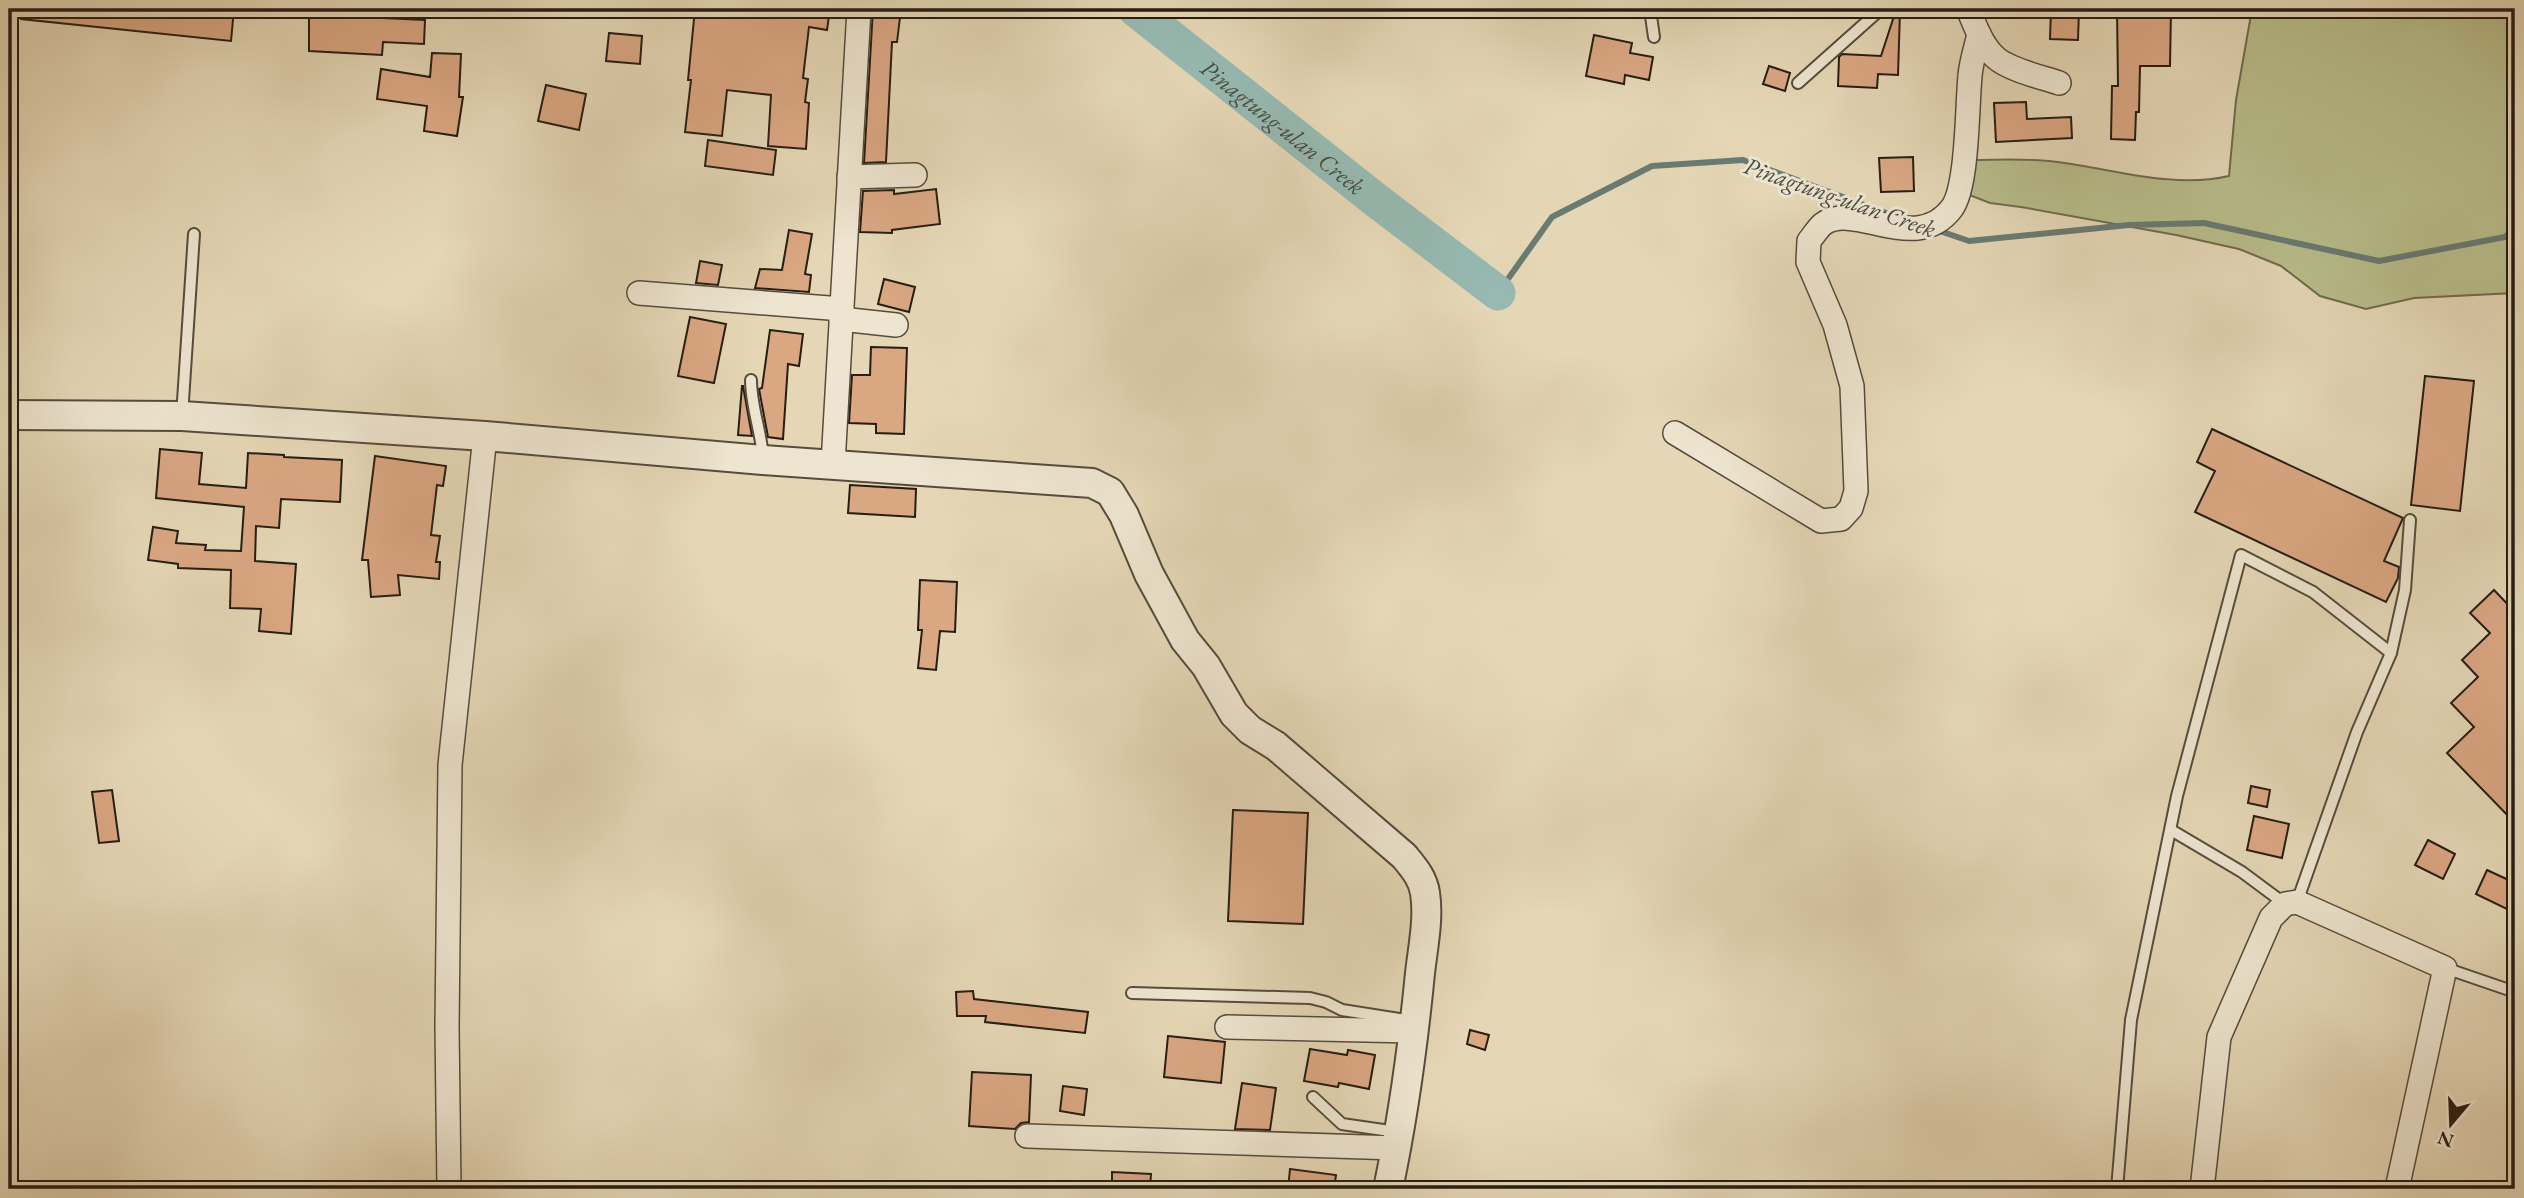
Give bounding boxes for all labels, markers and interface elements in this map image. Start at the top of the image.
water label: Pinagtung-ulan Creek [1195,52,1371,201]
water label: Pinagtung-ulan Creek [1740,150,1940,244]
north arrow [2416,1090,2486,1160]
text: N [2434,1125,2457,1154]

